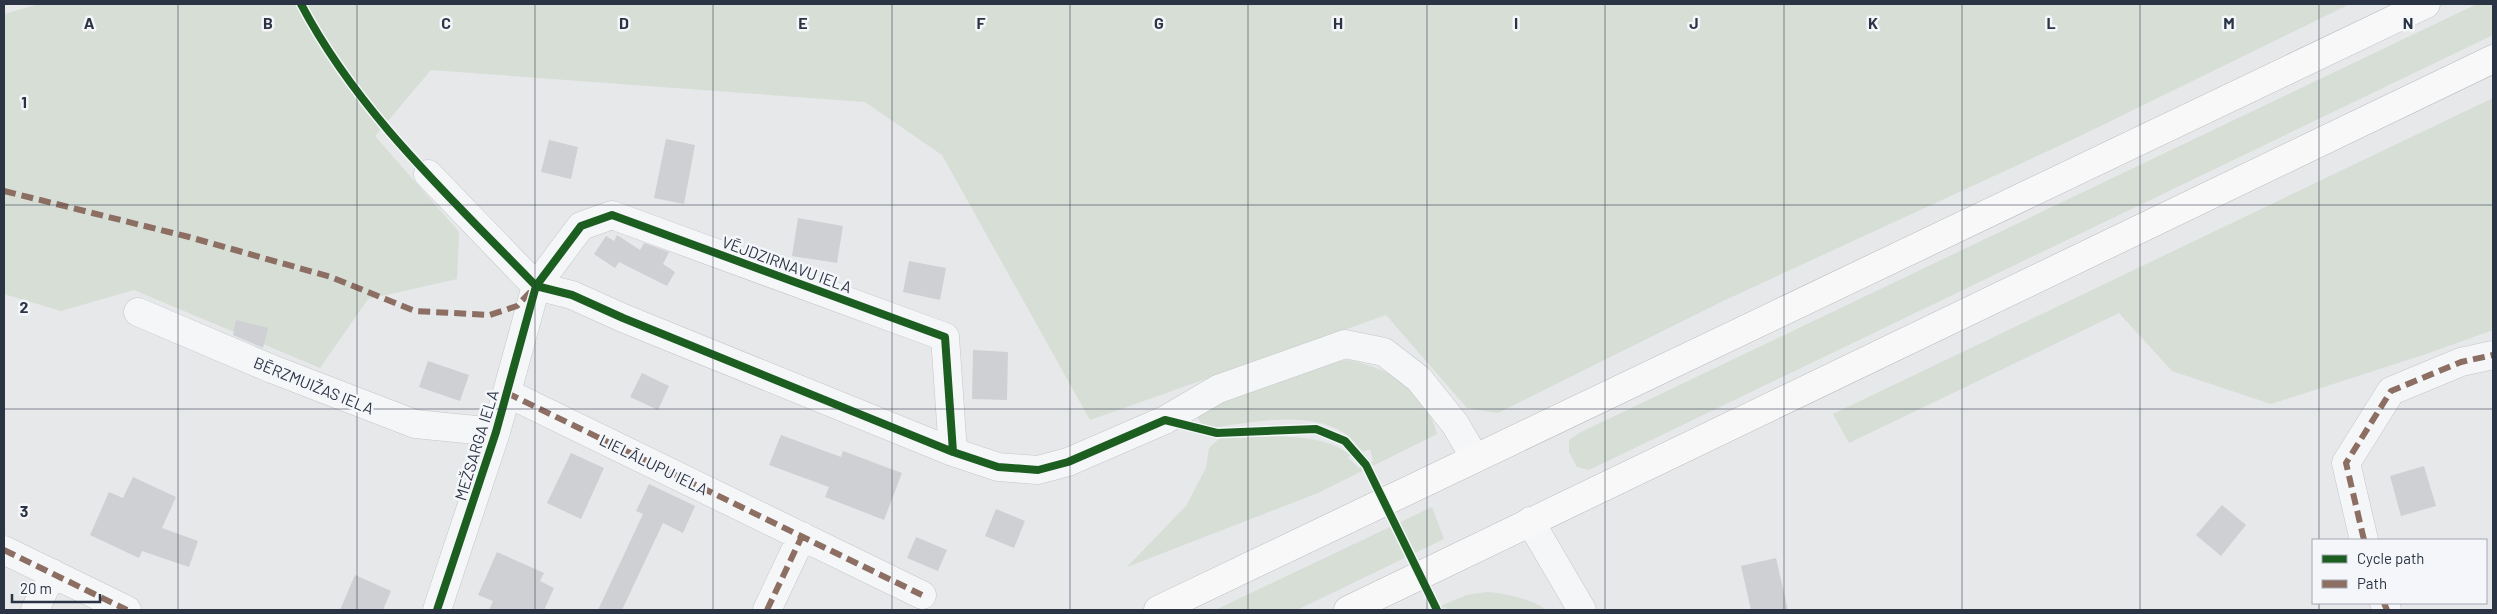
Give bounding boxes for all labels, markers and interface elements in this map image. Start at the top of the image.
text: A [84,13,95,32]
text: B [263,13,273,32]
text: C [441,13,451,32]
text: D [619,13,629,32]
text: E [798,13,808,32]
text: F [977,13,986,32]
text: G [1154,13,1164,32]
text: H [1333,13,1343,32]
text: I [1514,13,1518,32]
text: J [1689,13,1699,32]
text: K [1868,13,1878,32]
text: L [2046,13,2056,32]
text: M [2223,13,2235,32]
text: N [2403,13,2413,32]
text: 1 [21,92,27,111]
street label: VĒJDZIRNAVU IELA [719,232,855,296]
text: 2 [20,297,29,316]
street label: BĒRZMUIŽAS IELA [251,352,377,418]
street label: MEŽSARGA IELA [450,387,502,503]
street label: LIELĀLUPU IELA [597,430,712,499]
text: 3 [20,501,28,520]
legend [2312,539,2487,604]
text: Cycle path [2357,549,2424,567]
scale bar [12,572,100,604]
text: Path [2357,574,2387,592]
text: 20 m [20,579,52,597]

